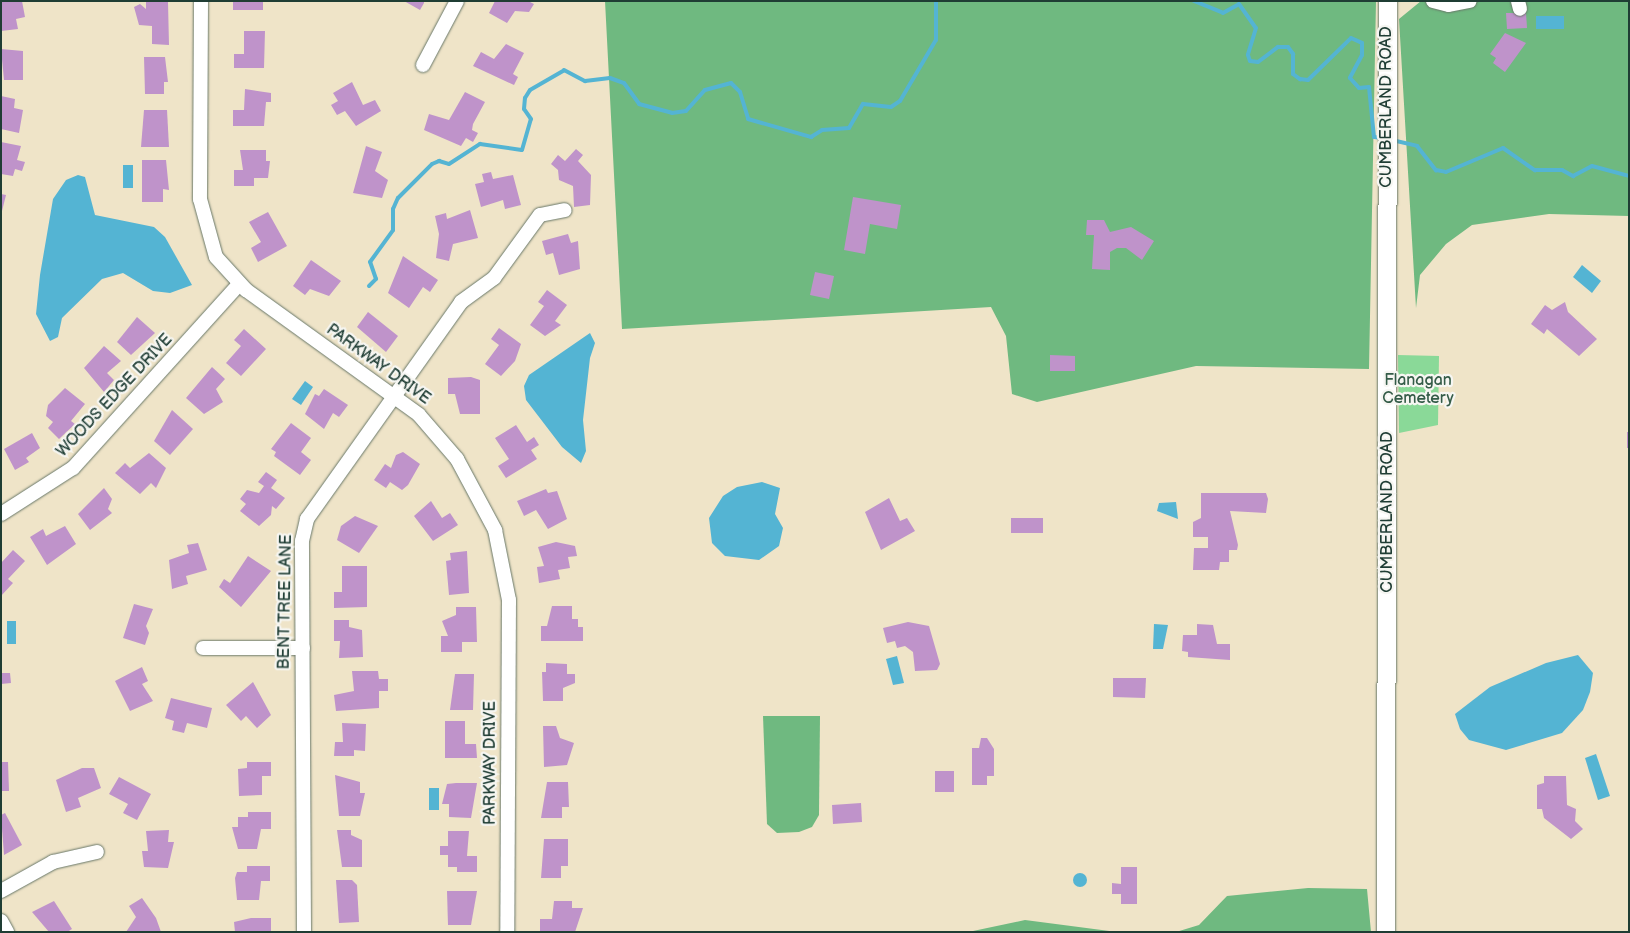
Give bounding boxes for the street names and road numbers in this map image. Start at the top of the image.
street label: CUMBERLAND ROAD [1377,26,1397,188]
street label: PARKWAY DRIVE [322,321,434,409]
street label: WOODS EDGE DRIVE [53,331,177,461]
street label: CUMBERLAND ROAD [1378,431,1398,593]
street label: BENT TREE LANE [275,534,297,670]
street label: PARKWAY DRIVE [481,701,501,825]

